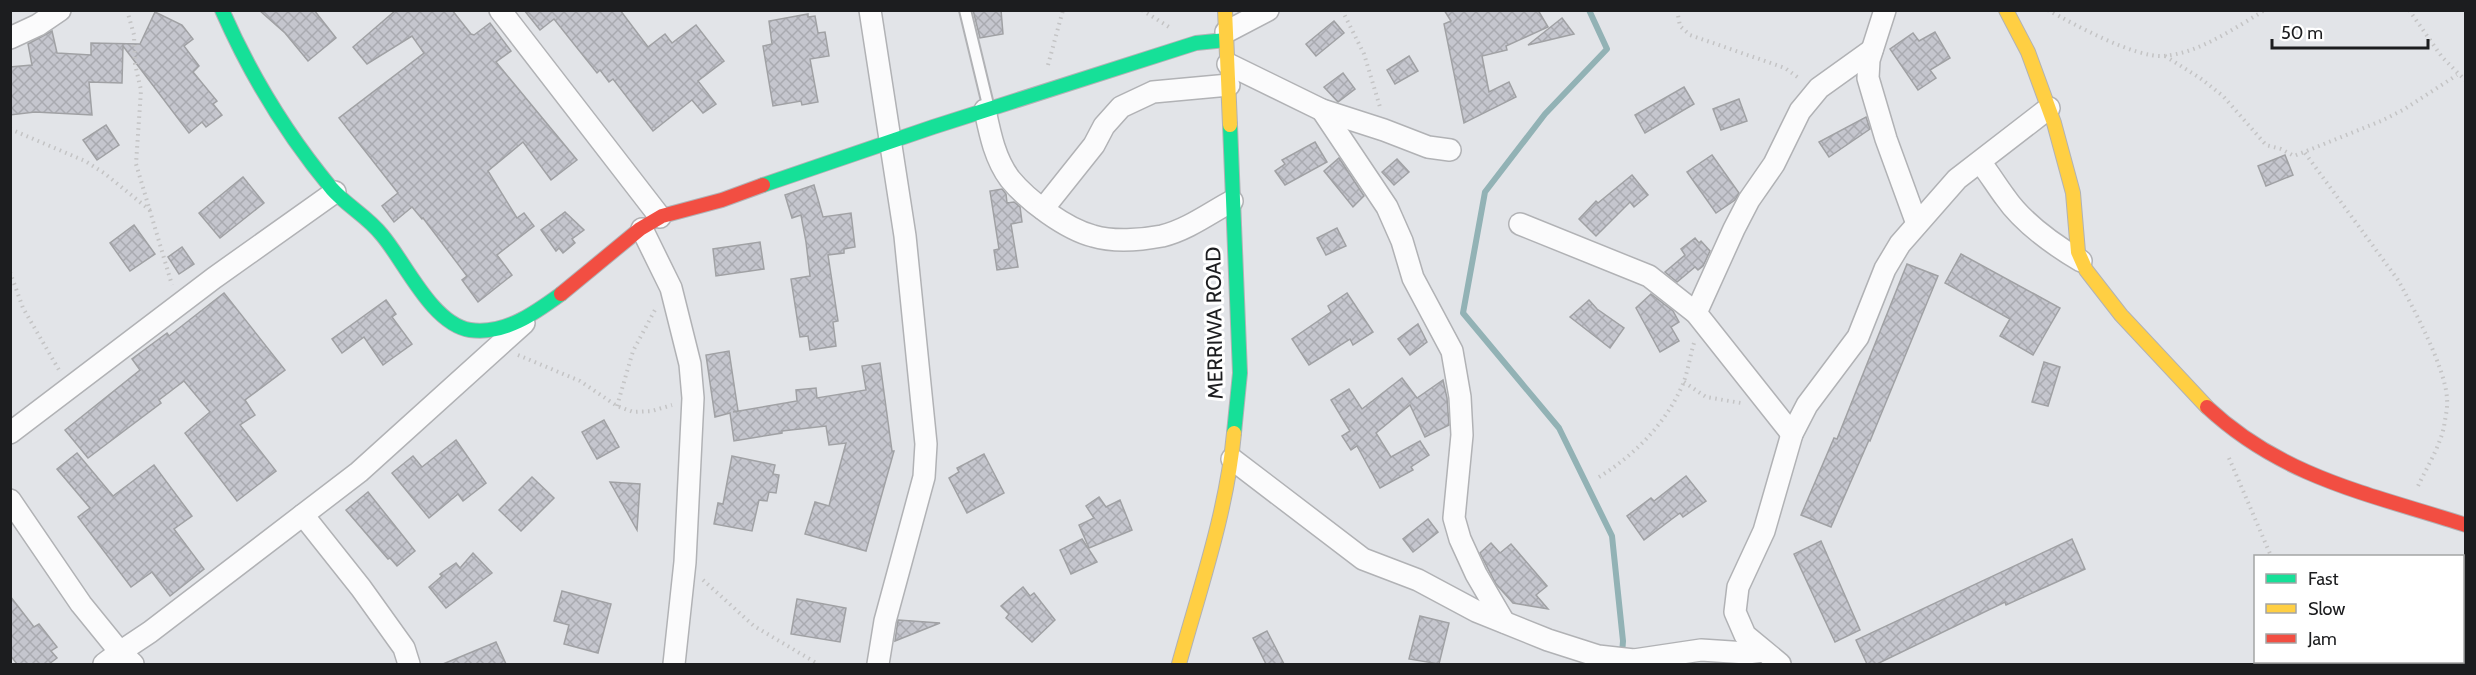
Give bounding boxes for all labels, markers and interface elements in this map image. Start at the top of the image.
scale bar [2272,12,2428,50]
text: 50 m [2281,22,2323,44]
street label: MERRIWA ROAD [1200,246,1228,400]
legend [2254,555,2464,663]
text: Fast [2308,568,2339,590]
text: Slow [2308,598,2345,620]
text: Jam [2307,628,2337,650]

